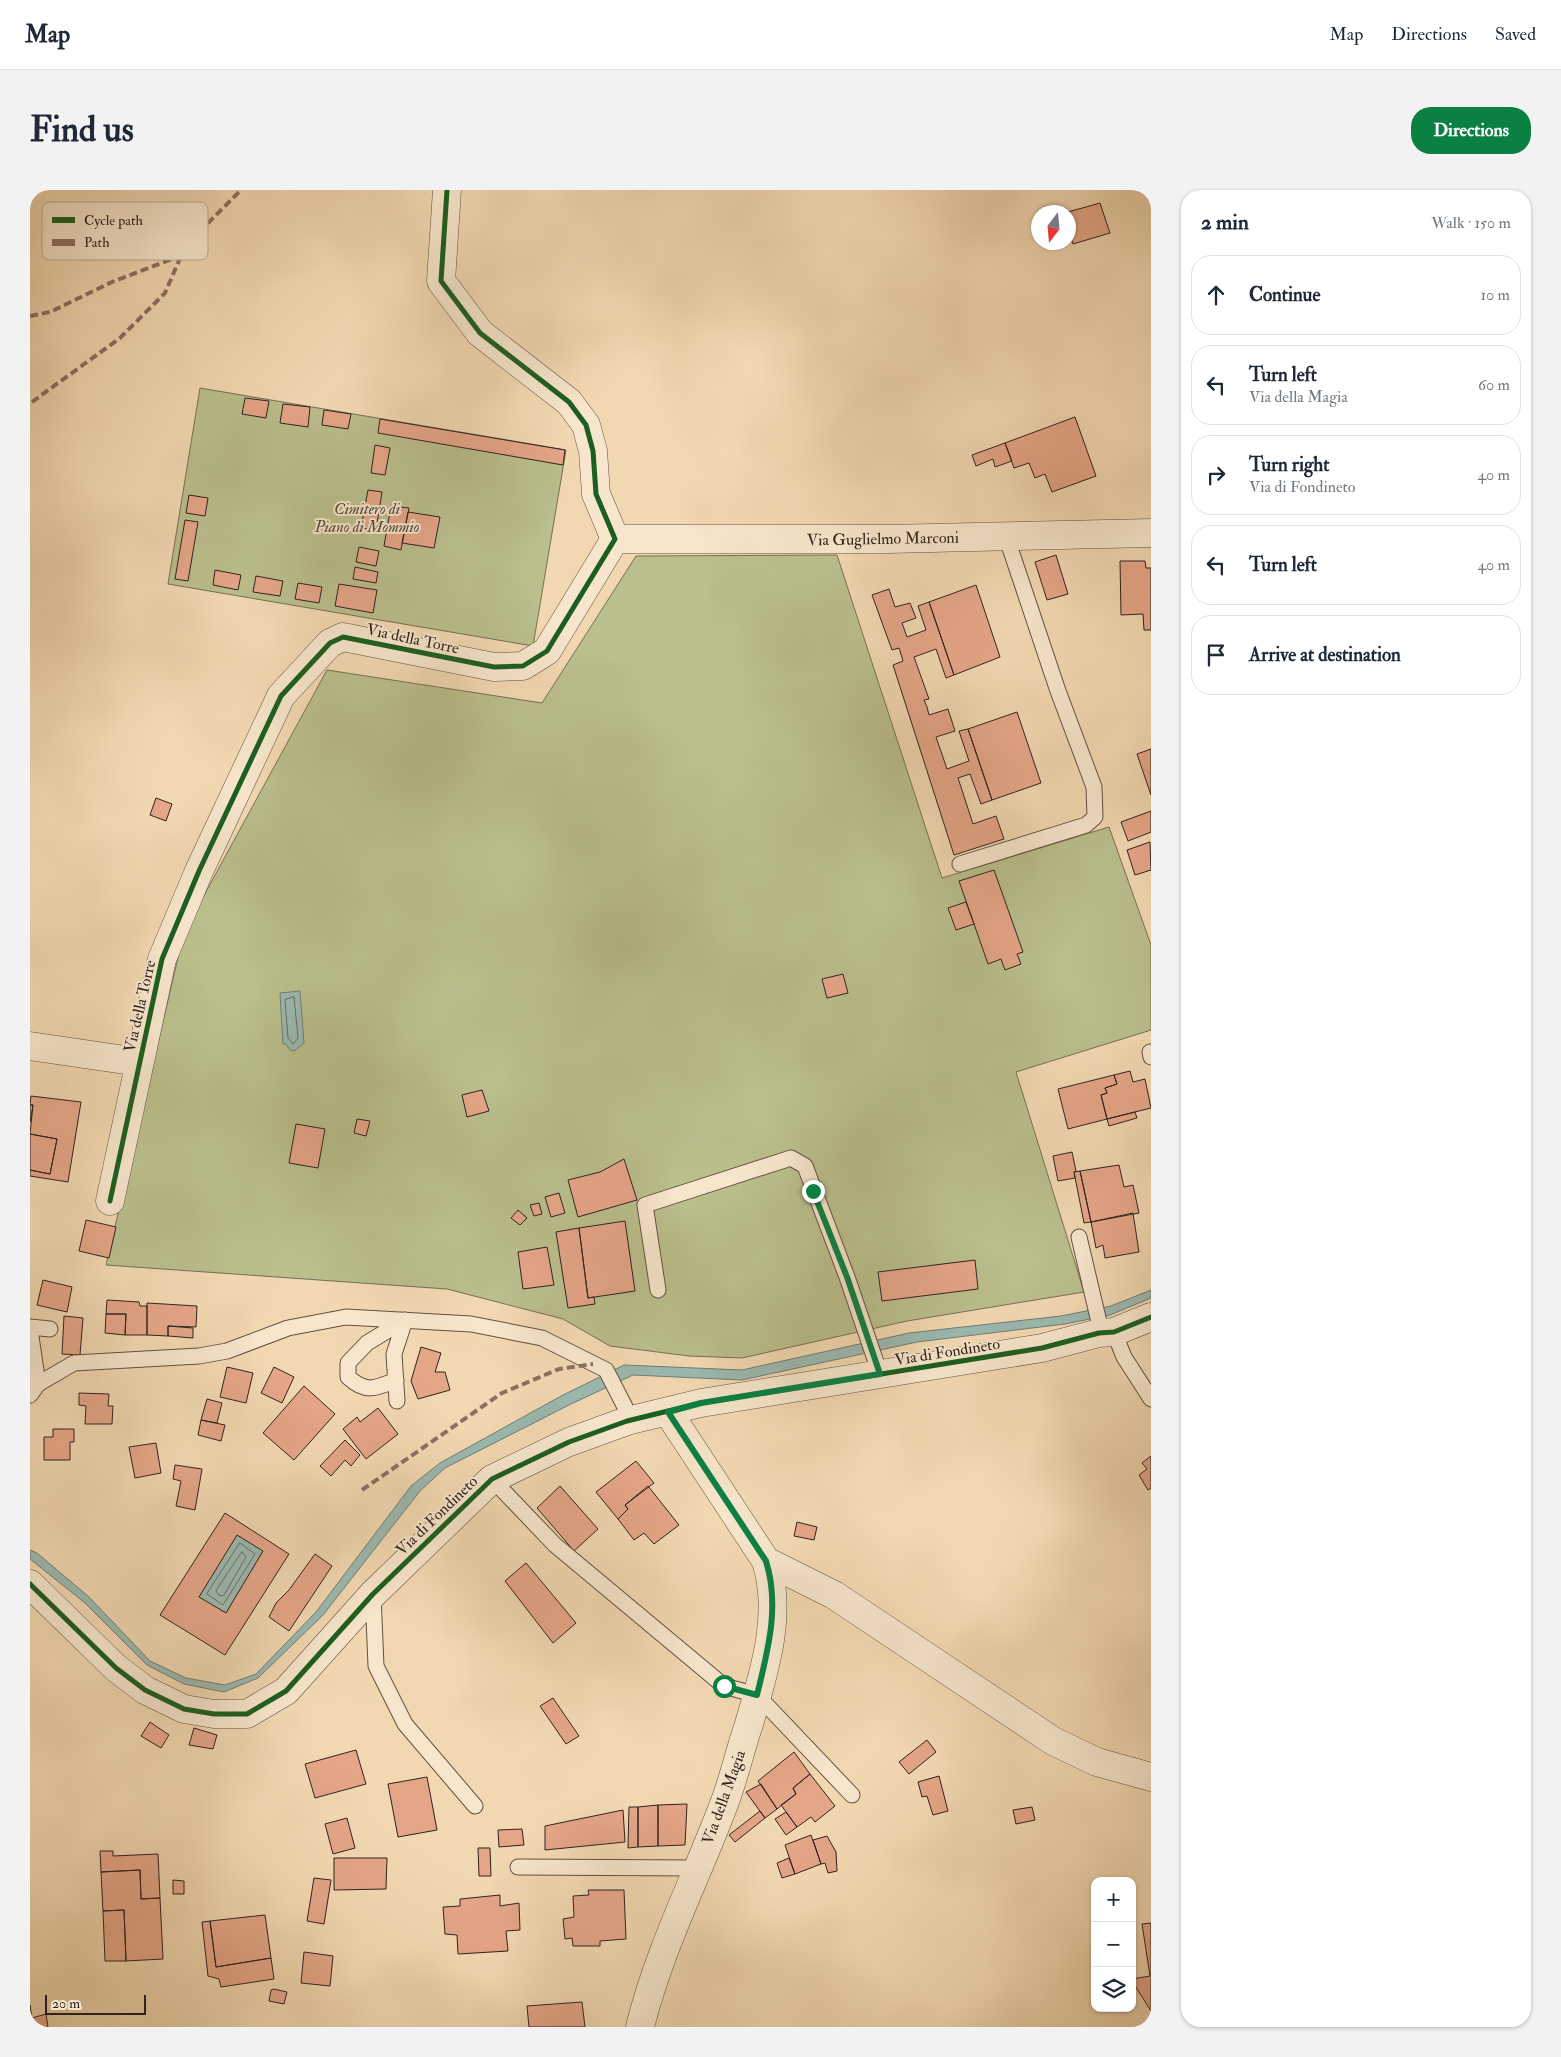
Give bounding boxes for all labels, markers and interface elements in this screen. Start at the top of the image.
text: Map [25,19,70,50]
text: Map [1330,23,1363,46]
text: Directions [1391,23,1467,46]
text: Saved [1495,23,1536,46]
button: Directions [1411,107,1531,154]
text: Find us [30,108,134,152]
legend [42,202,208,260]
north arrow [1031,205,1076,250]
text: 2 min [1201,209,1249,236]
text: Cycle path [84,212,144,230]
text: Walk · 150 m [1431,213,1511,233]
text: Path [84,234,110,251]
icon: ahead [1202,281,1230,309]
text: Continue [1249,283,1320,307]
text: 10 m [1480,285,1510,305]
text: Turn left [1249,363,1317,387]
icon: left [1202,371,1230,399]
text: 60 m [1478,375,1510,395]
text: Via della Magia [1249,387,1348,407]
text: Turn right [1249,453,1329,477]
icon: right [1202,461,1230,489]
text: 40 m [1477,465,1510,485]
text: Via di Fondineto [1249,477,1355,497]
park label: Cimitero di Piano di Mommio [314,499,420,537]
street label: Via Guglielmo Marconi [807,528,959,550]
icon: left [1202,551,1230,579]
text: Turn left [1249,553,1317,577]
text: 40 m [1477,555,1510,575]
street label: Via della Torre [365,619,461,659]
icon: arrive [1202,641,1230,669]
text: Arrive at destination [1249,643,1401,667]
street label: Via della Torre [120,958,160,1054]
route end [802,1180,825,1203]
street label: Via di Fondineto [893,1334,1002,1370]
street label: Via di Fondineto [391,1471,482,1560]
route start [713,1675,736,1698]
street label: Via della Magia [698,1747,750,1847]
map controls [1091,1877,1136,2012]
button: + [1091,1877,1136,1922]
button: − [1091,1922,1136,1967]
button: layers [1091,1967,1136,2012]
scale bar [45,1992,146,2015]
text: 20 m [52,1995,80,2012]

